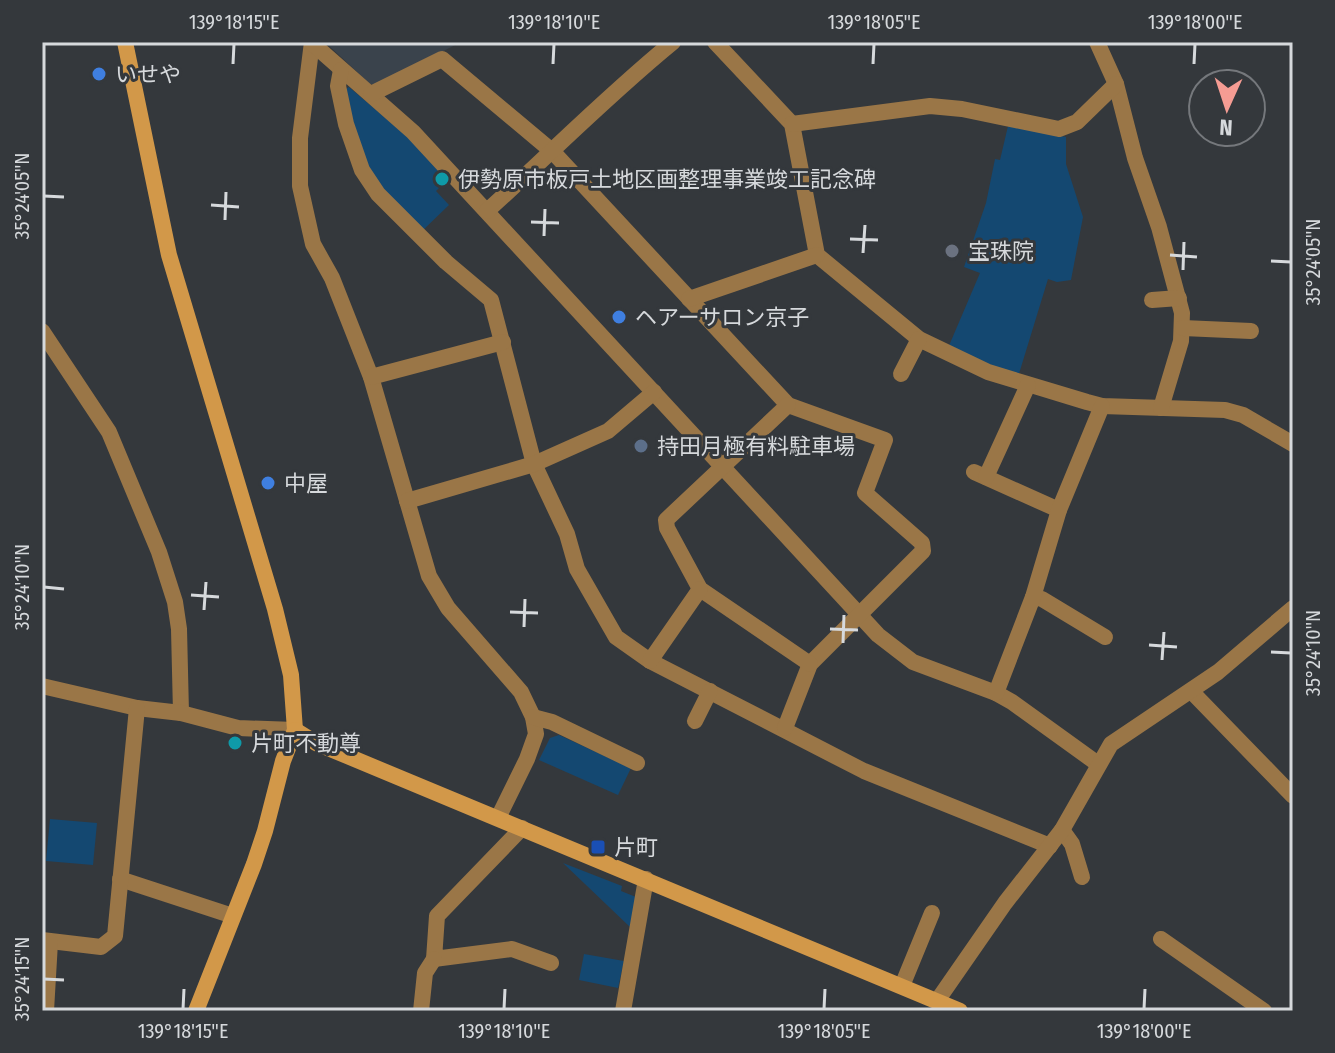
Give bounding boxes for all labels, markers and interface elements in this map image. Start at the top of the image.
text: 139°18'15"E [189,10,279,34]
text: 139°18'10"E [508,10,600,34]
text: 139°18'05"E [828,10,920,34]
text: 139°18'00"E [1148,10,1242,34]
place label: いせや [115,61,181,88]
marker: いせや [90,65,108,83]
north arrow [1187,68,1267,148]
text: N [1219,114,1233,141]
text: 35°24'05"N [10,152,34,240]
place label: 伊勢原市板戸土地区画整理事業竣工記念碑 [458,166,876,193]
marker: 伊勢原市板戸土地区画整理事業竣工記念碑 [433,170,451,188]
text: 35°24'05"N [1301,218,1325,306]
place label: 宝珠院 [968,238,1034,265]
marker: 宝珠院 [943,242,961,260]
place label: ヘアーサロン京子 [635,304,809,331]
marker: ヘアーサロン京子 [610,308,628,326]
place label: 持田月極有料駐車場 [657,433,855,460]
marker: 持田月極有料駐車場 [632,437,650,455]
place label: 中屋 [284,470,328,497]
marker: 中屋 [259,474,277,492]
text: 35°24'10"N [10,544,34,630]
text: 35°24'10"N [1301,610,1325,696]
place label: 片町不動尊 [251,730,361,757]
marker: 片町不動尊 [226,734,244,752]
place label: 片町 [614,834,658,861]
marker: 片町 [589,838,607,856]
text: 35°24'15"N [10,937,34,1021]
text: 139°18'15"E [138,1019,228,1043]
text: 139°18'10"E [458,1019,550,1043]
text: 139°18'05"E [778,1019,870,1043]
text: 139°18'00"E [1097,1019,1191,1043]

